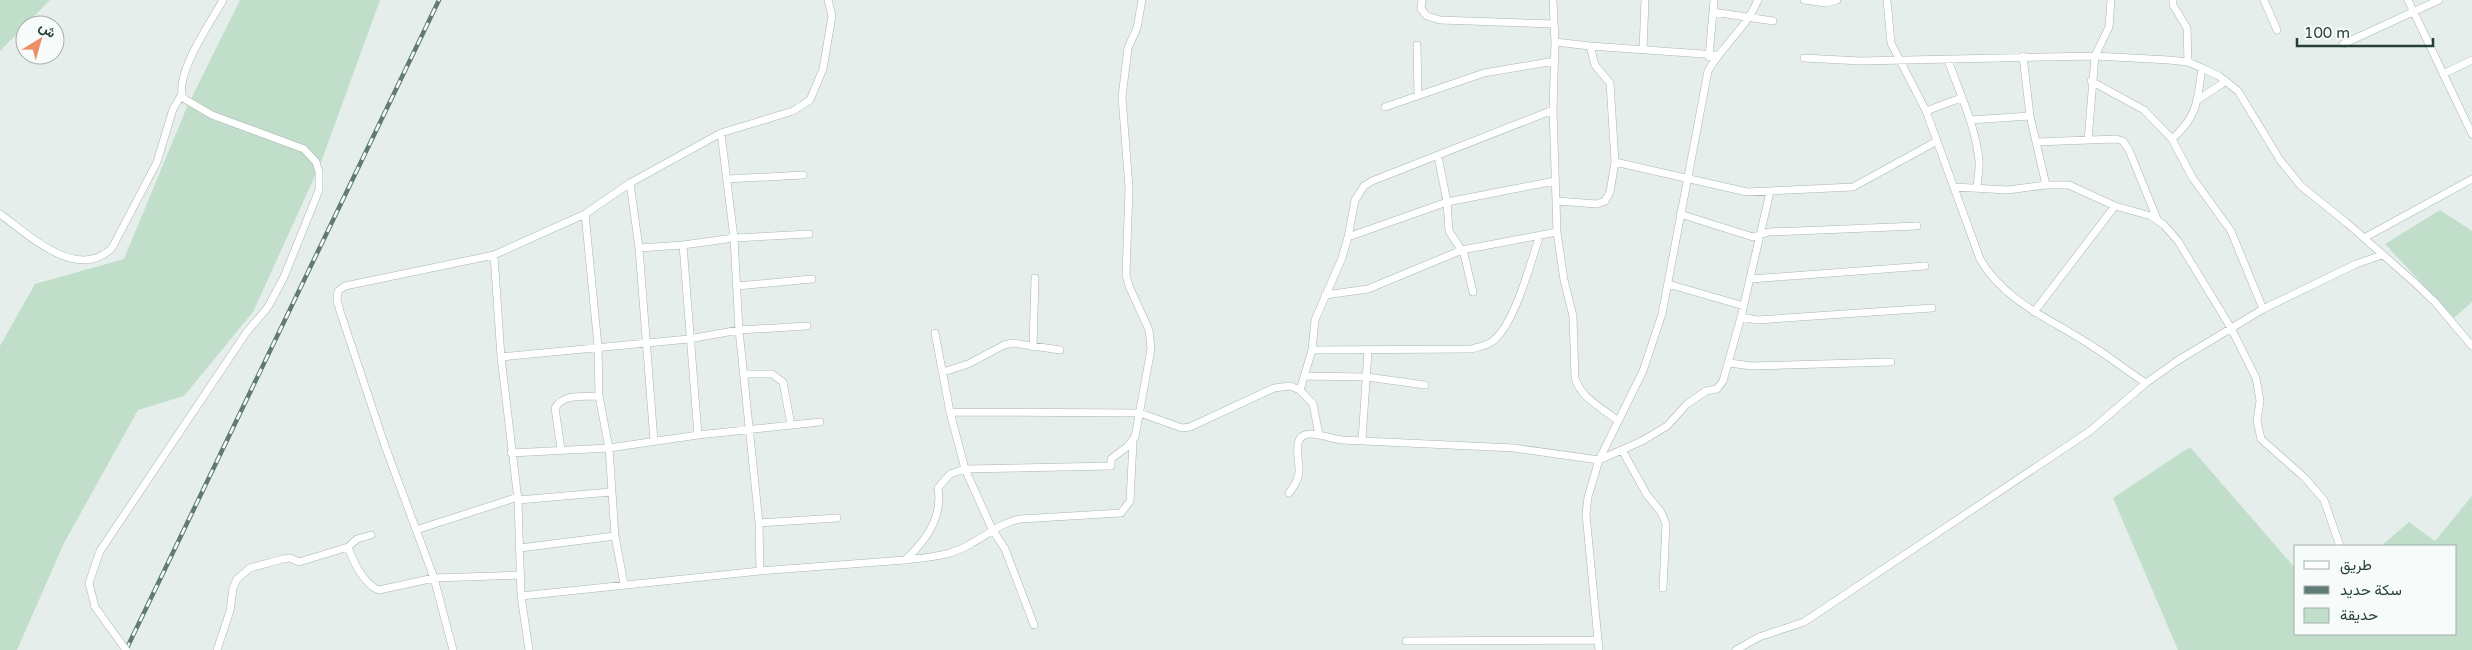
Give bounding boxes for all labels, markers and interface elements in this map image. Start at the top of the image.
north arrow [15,15,65,65]
scale bar [2297,15,2433,47]
text: ش [36,18,59,42]
text: 100 m [2304,24,2350,42]
legend [2294,545,2457,635]
text: طريق [2340,556,2372,575]
text: سكة حديد [2340,581,2402,599]
text: حديقة [2340,606,2378,624]

